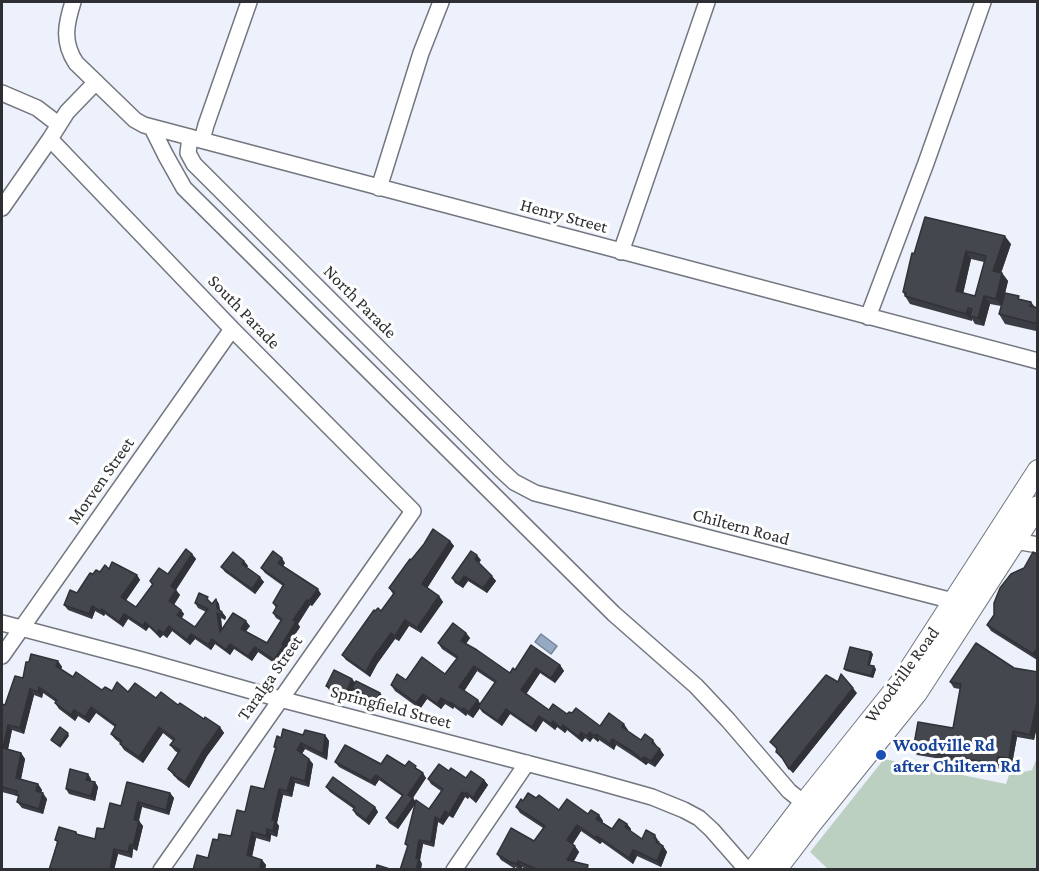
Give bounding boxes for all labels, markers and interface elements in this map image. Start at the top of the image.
street label: Henry Street [518,194,610,238]
street label: North Parade [319,261,401,343]
street label: South Parade [203,270,285,354]
street label: Morven Street [63,433,139,529]
street label: Chiltern Road [690,504,792,550]
street label: Woodville Road [860,623,944,727]
street label: Taralga Street [233,631,307,725]
street label: Springfield Street [328,680,454,734]
place label: Woodville Rd after Chiltern Rd [893,734,1021,777]
marker: Woodville Rd after Chiltern Rd [874,748,888,762]

